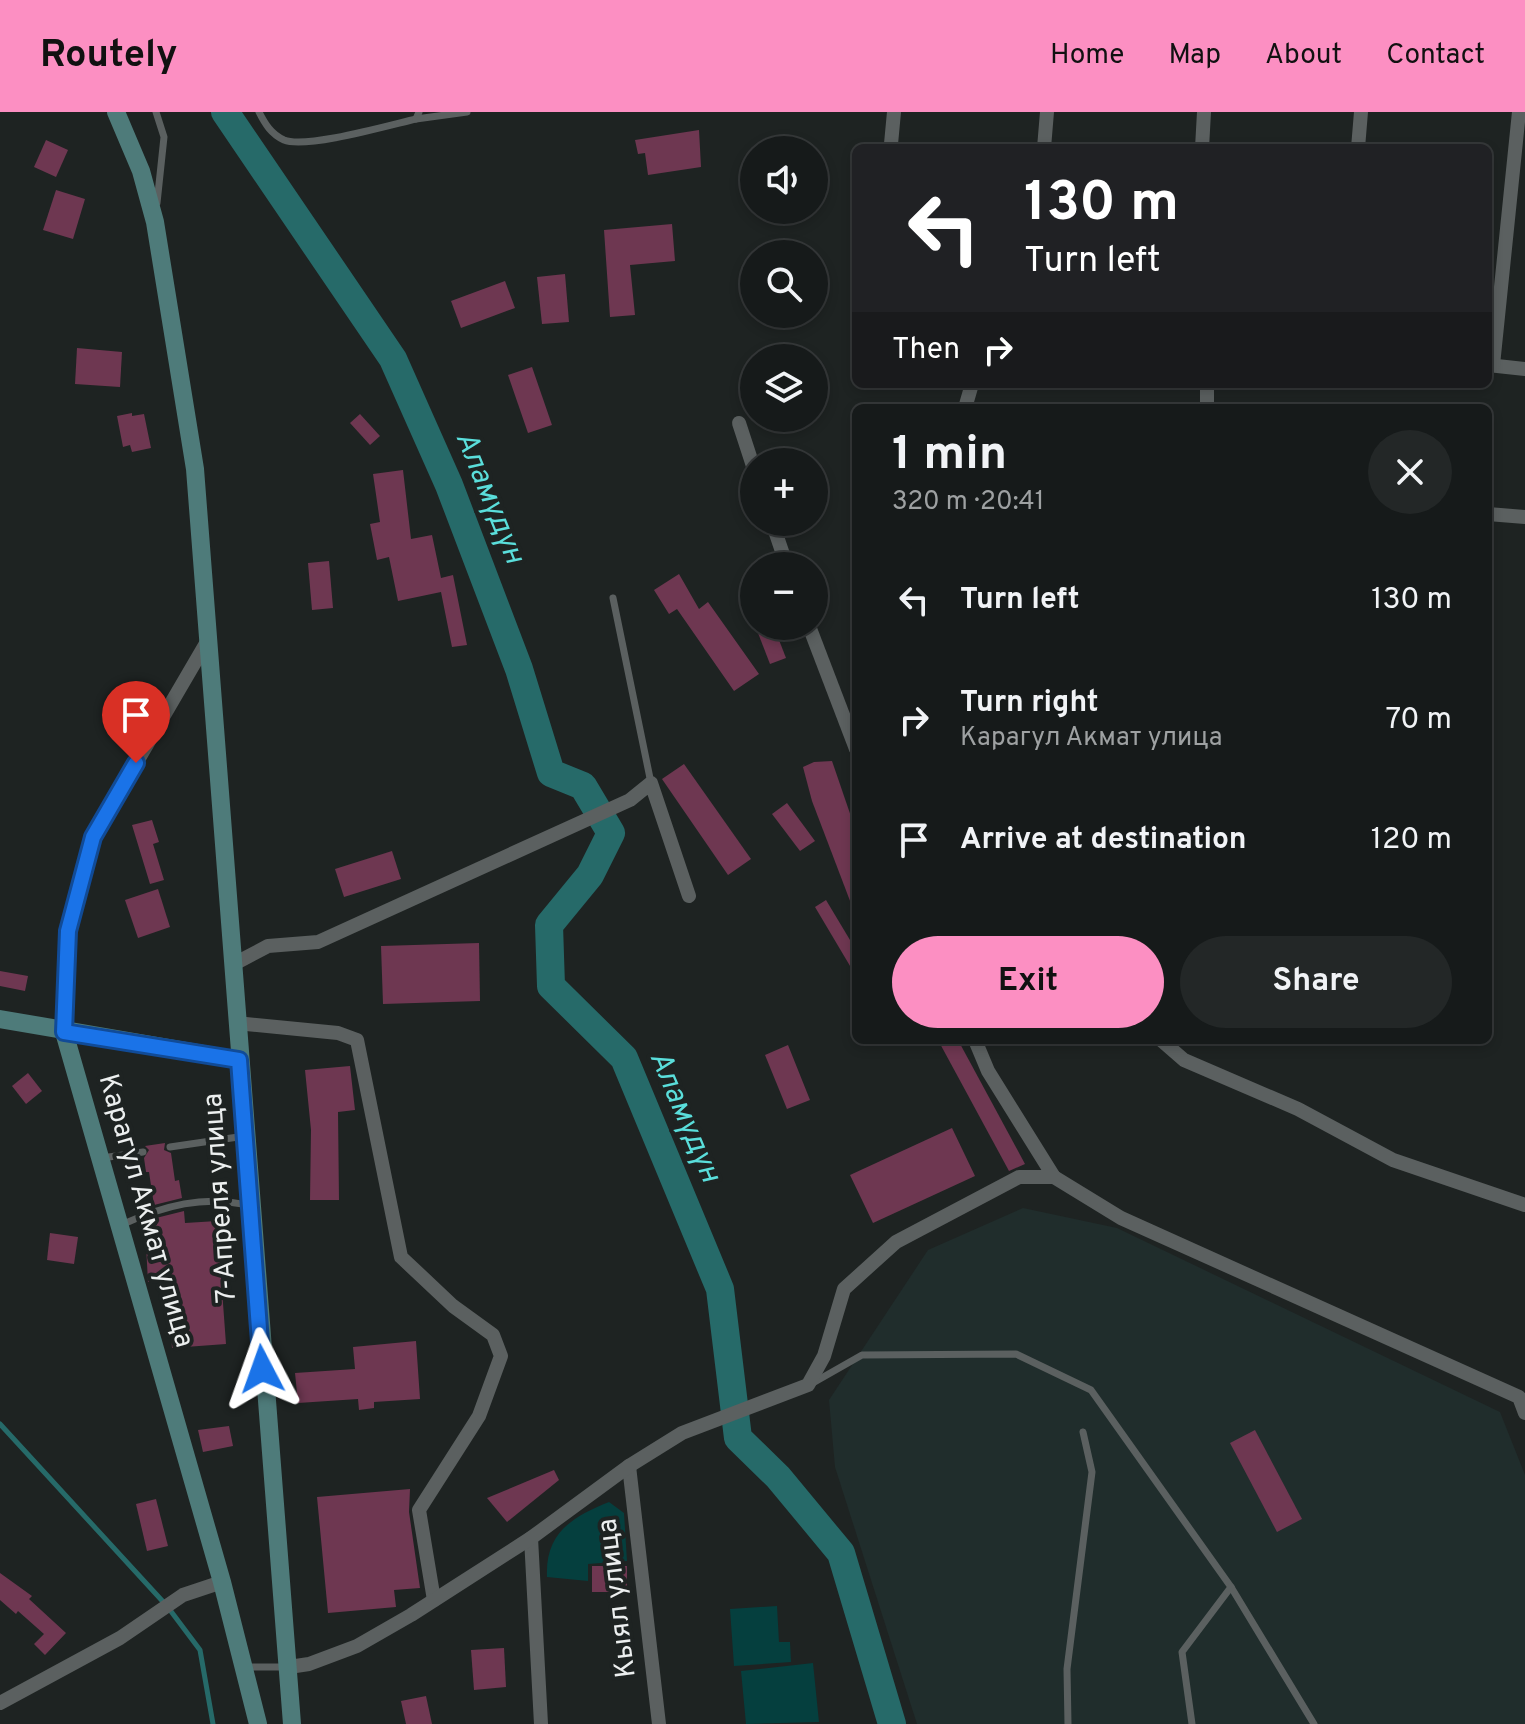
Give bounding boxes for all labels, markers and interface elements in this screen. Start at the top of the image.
text: Routely [40,32,178,81]
text: Home [1050,38,1124,74]
text: Map [1168,38,1221,74]
text: About [1265,38,1342,74]
text: Contact [1386,38,1485,74]
map controls [740,136,828,640]
button: sound [740,136,828,224]
text: 130 m [1024,170,1179,240]
icon: left [892,176,996,280]
text: Turn left [1024,239,1161,285]
button: search [740,240,828,328]
icon: right [976,328,1020,372]
text: Then [892,332,960,369]
button: layers [740,344,828,432]
text: 1 min [892,426,1007,486]
water label: Аламүдүн [446,427,532,570]
button: close [1368,430,1452,514]
button: + [740,448,828,536]
text: 320 m · 20:41 [892,486,1044,519]
button: − [740,552,828,640]
icon: left [892,578,936,622]
text: Turn left [960,582,1080,619]
text: 130 m [1371,582,1452,619]
pin [102,681,170,763]
text: Turn right [960,685,1098,722]
icon: arrive [114,693,158,737]
icon: right [892,698,936,742]
text: 70 m [1386,702,1452,739]
text: Карагул Акмат улица [960,722,1223,755]
icon: arrive [892,818,936,862]
text: Arrive at destination [960,822,1246,859]
text: 120 m [1371,822,1452,859]
button: Exit [892,936,1164,1028]
button: Share [1180,936,1452,1028]
water label: Аламүдүн [640,1046,728,1189]
street label: Карагул Акмат улица [89,1070,201,1352]
street label: 7-Апреля улица [196,1092,246,1304]
position arrow [220,1327,304,1411]
street label: Кыял улица [590,1516,646,1680]

